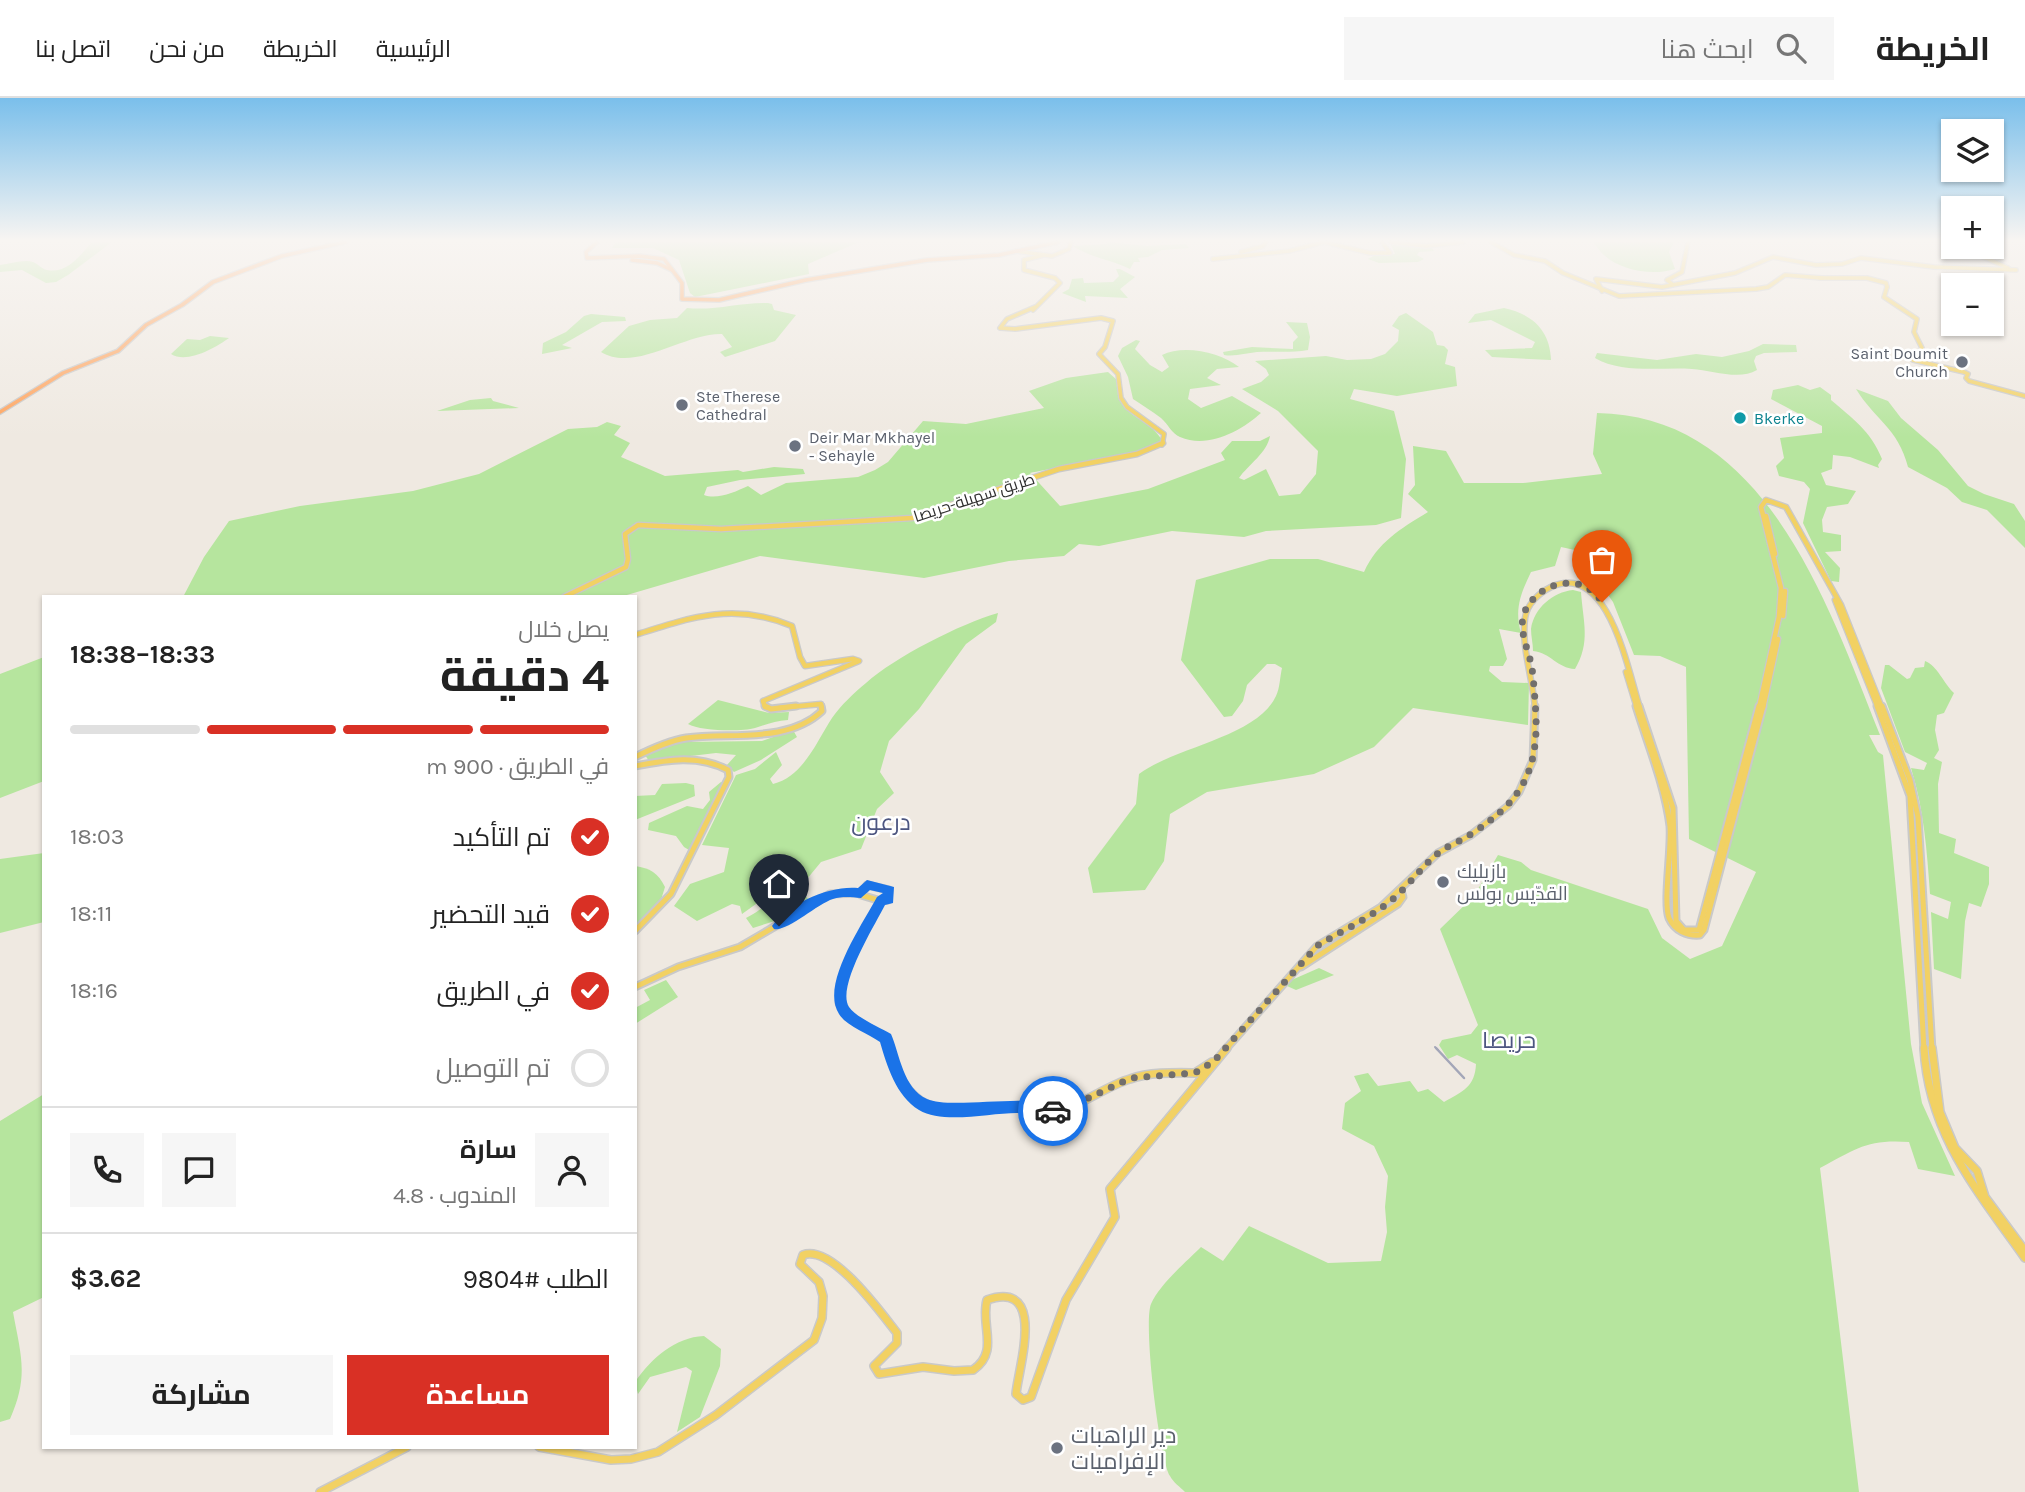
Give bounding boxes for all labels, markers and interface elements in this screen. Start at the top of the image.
search box [1344,17,1834,80]
icon: search [1772,29,1810,67]
text: الخريطة [1876,30,1990,68]
text: ابحث هنا [1661,34,1754,65]
text: اتصل بنا [35,35,111,63]
text: من نحن [149,35,225,63]
text: الخريطة [263,35,338,63]
text: الرئيسية [376,35,451,63]
map controls [1941,119,2004,336]
button: layers [1941,119,2004,182]
button: + [1941,196,2004,259]
button: − [1941,273,2004,336]
place label: Saint Doumit Church [1851,344,1948,381]
marker: Saint Doumit Church [1954,354,1970,370]
place label: Ste Therese Cathedral [696,387,780,424]
marker: Ste Therese Cathedral [674,397,690,413]
place label: Bkerke [1754,409,1804,428]
marker: Bkerke [1732,410,1748,426]
place label: Deir Mar Mkhayel - Sehayle [809,428,935,465]
marker: Deir Mar Mkhayel - Sehayle [787,438,803,454]
street label: طريق سهيلة-حريصا [911,469,1037,527]
pin [1572,530,1632,602]
icon: bag [1583,541,1621,579]
text: يصل خلال [518,616,609,643]
text: 18:33–18:38 [70,639,215,670]
text: 4 دقيقة [440,649,609,703]
text: في الطريق · 900 m [426,753,609,780]
district label: درعون [851,809,911,836]
icon: check [571,818,609,856]
text: تم التأكيد [452,822,550,853]
text: 18:03 [70,823,124,850]
pin [749,854,809,926]
place label: بازيليك القدّيس بولس [1457,861,1568,905]
icon: home [760,865,798,903]
marker: بازيليك القدّيس بولس [1435,874,1451,890]
icon: check [571,895,609,933]
text: قيد التحضير [431,899,550,930]
text: 18:11 [70,900,112,927]
icon: check [571,972,609,1010]
text: في الطريق [437,976,550,1007]
text: 18:16 [70,977,118,1004]
district label: حريصا [1482,1027,1536,1054]
text: تم التوصيل [436,1053,550,1084]
courier [1018,1076,1088,1146]
icon: car [1034,1092,1072,1130]
button: phone [70,1133,144,1207]
button: chat [162,1133,236,1207]
button: person [535,1133,609,1207]
text: سارة [460,1134,517,1165]
text: المندوب · 4.8 [393,1182,517,1209]
text: $3.62 [70,1263,141,1294]
text: الطلب #9804 [463,1264,609,1295]
button: مشاركة [70,1355,333,1435]
button: مساعدة [347,1355,609,1435]
place label: دير الراهبات الإفراميات [1071,1422,1176,1476]
marker: دير الراهبات الإفراميات [1049,1440,1065,1456]

